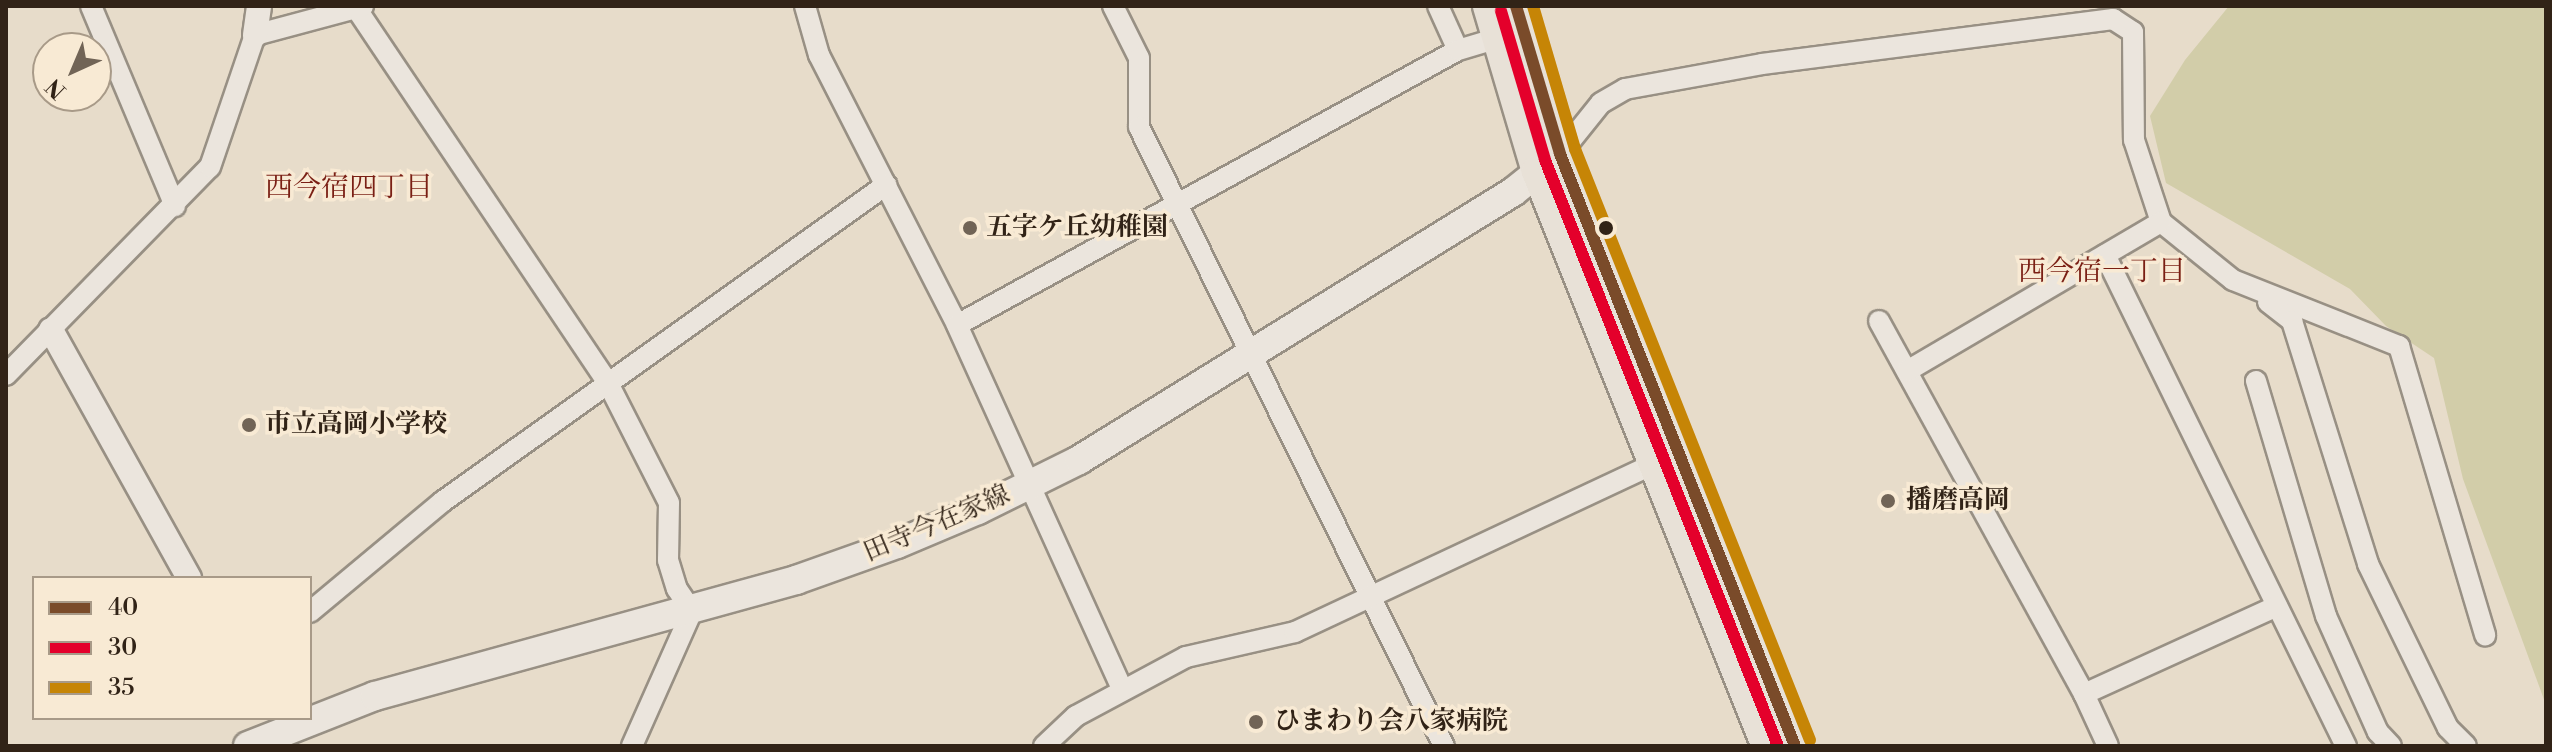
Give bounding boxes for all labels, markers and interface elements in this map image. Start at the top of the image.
north arrow [32,32,112,112]
text: N [41,72,72,104]
district label: 西今宿四丁目 [265,171,433,205]
place label: 五字ケ丘幼稚園 [986,212,1168,244]
marker: 五字ケ丘幼稚園 [961,219,979,237]
unlabelled marker [1598,220,1614,236]
district label: 西今宿一丁目 [2018,255,2186,289]
place label: 市立高岡小学校 [265,409,447,441]
marker: 市立高岡小学校 [240,416,258,434]
street label: 田寺今在家線 [859,479,1015,569]
place label: 播磨高岡 [1906,485,2010,517]
marker: 播磨高岡 [1877,490,1899,512]
legend [32,576,312,720]
text: 40 [108,593,138,623]
text: 30 [108,633,137,663]
text: 35 [108,673,134,703]
place label: ひまわり会八家病院 [1274,706,1508,738]
marker: ひまわり会八家病院 [1245,711,1267,733]

